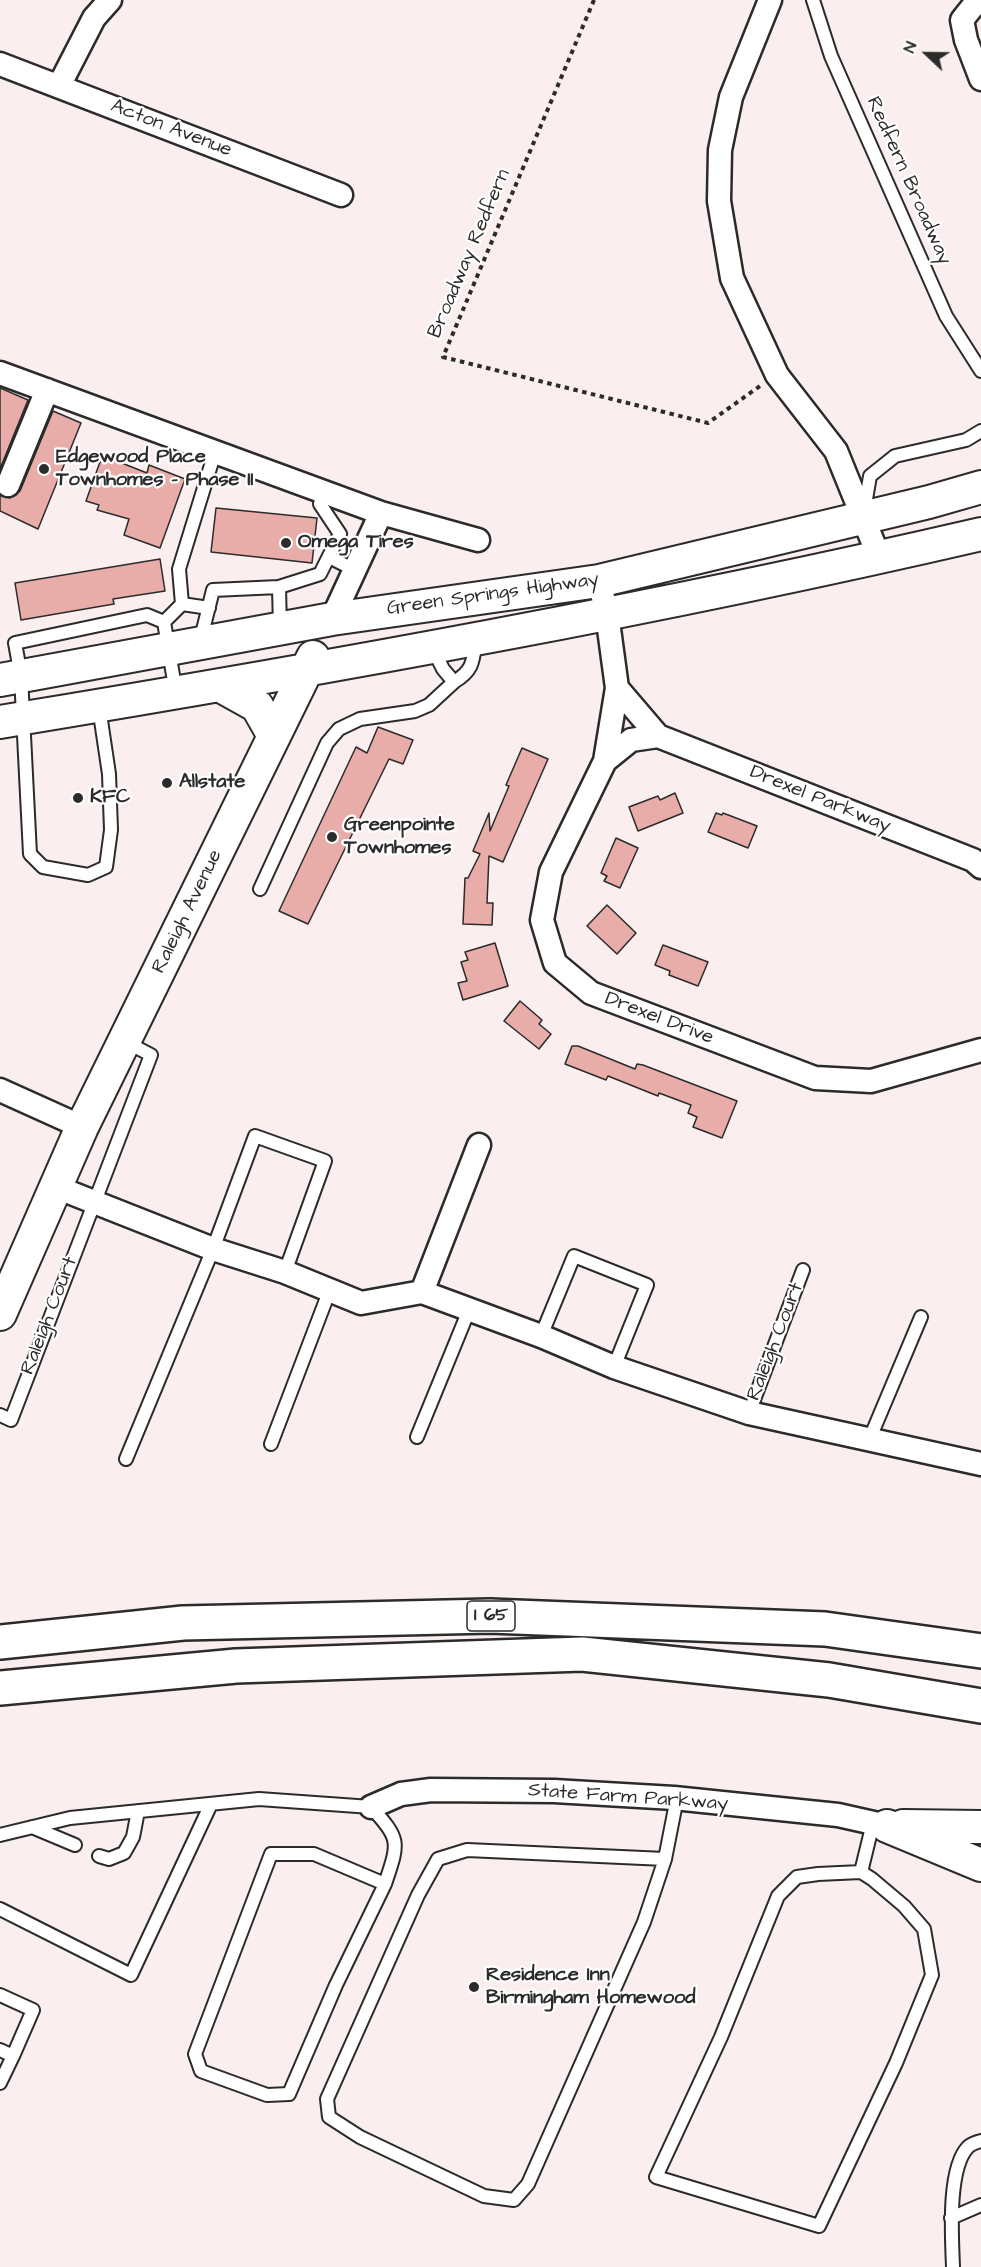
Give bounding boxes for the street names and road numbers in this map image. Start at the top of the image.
street label: Redfern Broadway [860,93,956,269]
street label: Acton Avenue [107,95,235,163]
street label: Broadway Redfern [424,166,516,342]
street label: Green Springs Highway [386,568,600,622]
street label: Drexel Parkway [746,761,894,839]
street label: Raleigh Avenue [148,846,228,978]
street label: Drexel Drive [601,987,717,1051]
street label: Raleigh Court [17,1254,83,1378]
street label: Raleigh Court [743,1280,809,1404]
road number: I 65 [467,1601,515,1631]
street label: State Farm Parkway [527,1779,729,1817]

